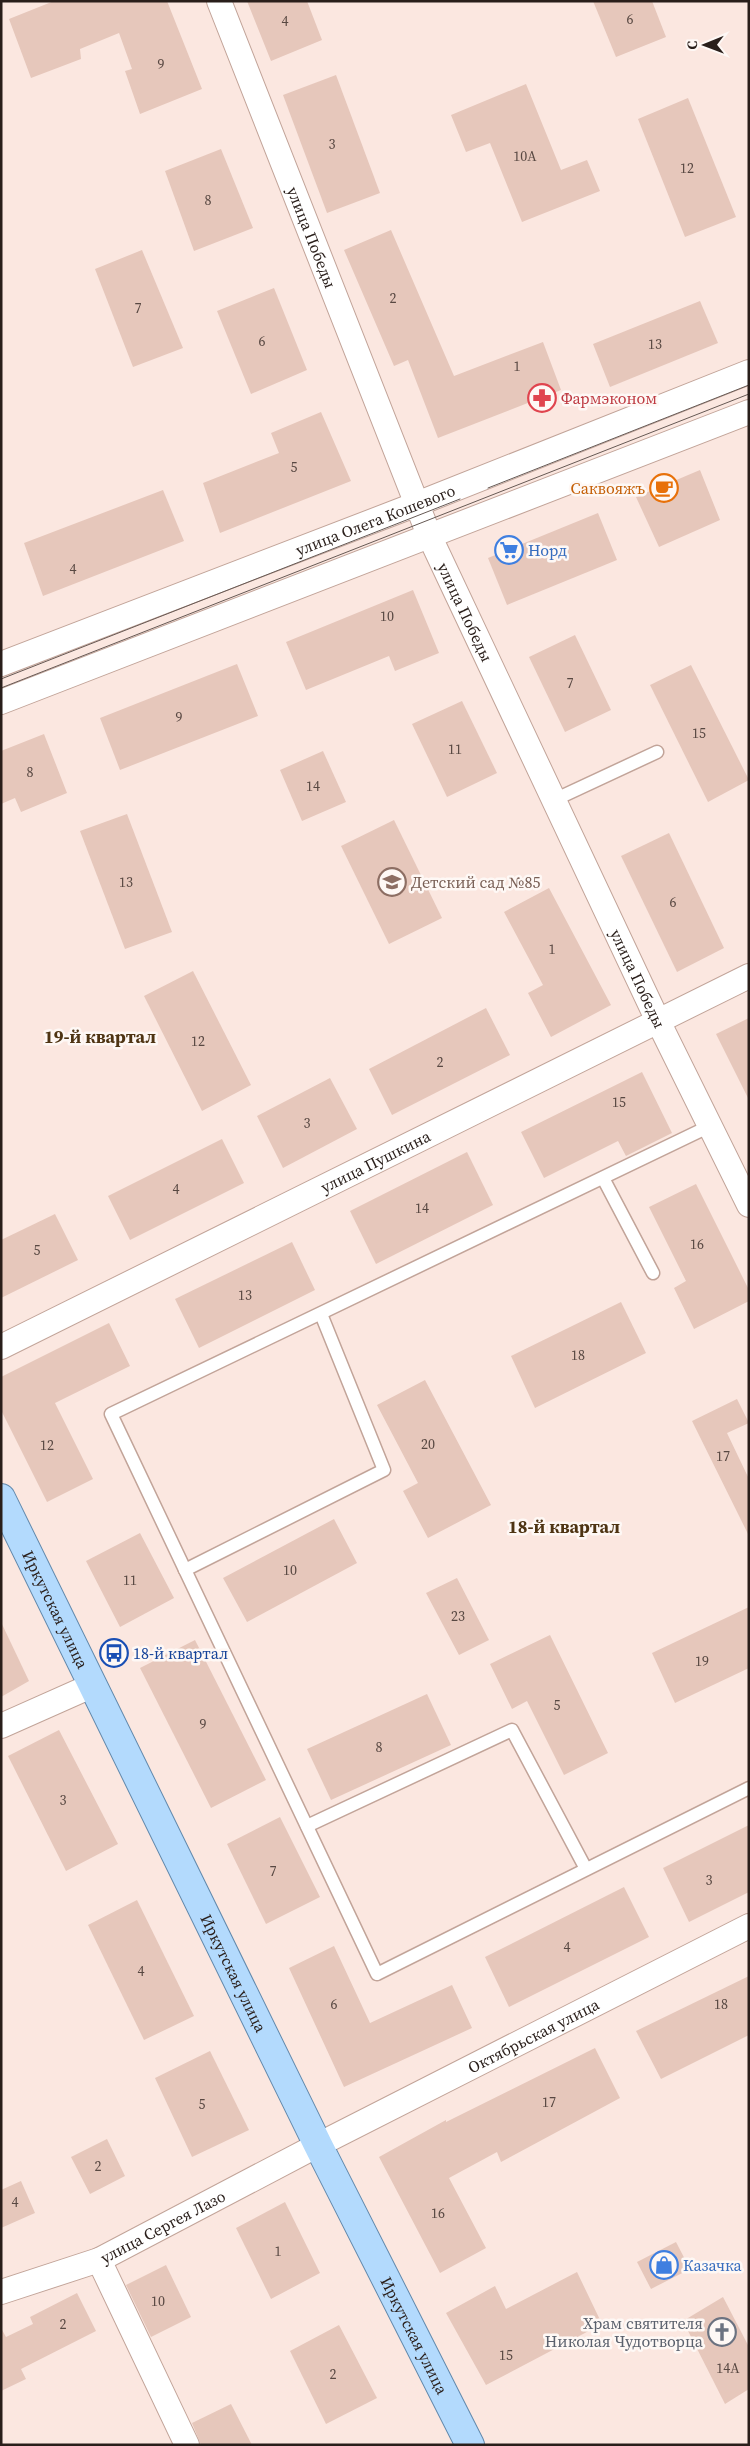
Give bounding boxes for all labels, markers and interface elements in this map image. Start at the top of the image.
house number: 6 [627,9,634,29]
house number: 4 [282,11,289,31]
north arrow [680,20,730,70]
text: С [682,40,702,50]
house number: 9 [158,54,165,74]
house number: 3 [329,134,336,154]
house number: 10А [513,146,537,166]
house number: 12 [680,158,694,178]
street label: улица Победы [282,183,342,291]
house number: 8 [205,190,212,210]
house number: 2 [390,288,397,308]
house number: 7 [135,298,142,318]
house number: 6 [259,331,266,351]
house number: 13 [648,334,662,354]
house number: 1 [514,356,521,376]
pharmacy icon: Фармэконом [527,383,557,413]
place label: Фармэконом [561,387,657,409]
house number: 5 [291,457,298,477]
cafe icon: Саквояжъ [649,473,679,503]
place label: Саквояжъ [571,477,645,499]
street label: улица Олега Кошевого [292,479,458,561]
supermarket icon: Норд [494,535,524,565]
place label: Норд [528,539,567,561]
house number: 4 [70,559,77,579]
street label: улица Победы [432,559,498,665]
house number: 10 [380,606,394,626]
house number: 7 [567,673,574,693]
house number: 9 [176,707,183,727]
house number: 15 [692,723,706,743]
house number: 11 [448,739,462,759]
house number: 8 [27,762,34,782]
house number: 14 [306,776,320,796]
school or university icon: Детский сад №85 [377,867,407,897]
place label: Детский сад №85 [411,871,540,893]
house number: 13 [119,872,133,892]
house number: 6 [670,892,677,912]
street label: улица Победы [605,925,671,1032]
house number: 1 [549,939,556,959]
district label: 19-й квартал [44,1024,156,1049]
house number: 12 [191,1031,205,1051]
house number: 2 [437,1052,444,1072]
house number: 15 [612,1092,626,1112]
house number: 3 [304,1113,311,1133]
street label: улица Пушкина [317,1124,435,1198]
house number: 4 [173,1179,180,1199]
house number: 14 [415,1198,429,1218]
house number: 16 [690,1234,704,1254]
house number: 5 [34,1240,41,1260]
house number: 13 [238,1285,252,1305]
house number: 18 [571,1345,585,1365]
house number: 20 [421,1434,435,1454]
house number: 12 [40,1435,54,1455]
house number: 17 [716,1446,730,1466]
district label: 18-й квартал [508,1514,620,1539]
street label: Иркутская улица [17,1547,94,1673]
house number: 10 [283,1560,297,1580]
house number: 11 [123,1570,137,1590]
house number: 23 [451,1606,465,1626]
bus stop icon: 18-й квартал [99,1638,129,1668]
place label: 18-й квартал [133,1642,228,1664]
house number: 19 [695,1651,709,1671]
house number: 5 [554,1695,561,1715]
house number: 9 [200,1714,207,1734]
house number: 8 [376,1737,383,1757]
house number: 3 [60,1790,67,1810]
house number: 7 [270,1861,277,1881]
house number: 3 [706,1870,713,1890]
street label: Иркутская улица [195,1910,272,2037]
house number: 4 [564,1937,571,1957]
house number: 4 [138,1961,145,1981]
street label: Октябрьская улица [464,1993,604,2078]
house number: 6 [331,1994,338,2014]
house number: 18 [714,1994,728,2014]
house number: 17 [542,2092,556,2112]
house number: 5 [199,2094,206,2114]
house number: 2 [95,2156,102,2176]
street label: улица Сергея Лазо [96,2185,229,2268]
house number: 4 [12,2192,19,2212]
house number: 16 [431,2203,445,2223]
house number: 1 [275,2241,282,2261]
shop icon: Казачка [649,2250,679,2280]
place label: Казачка [683,2254,743,2276]
street label: Иркутская улица [376,2273,454,2399]
house number: 10 [151,2291,165,2311]
place label: Храм святителя Николая Чудотворца [545,2312,704,2352]
house number: 2 [60,2314,67,2334]
church icon: Храм святителя Николая Чудотворца [707,2317,737,2347]
house number: 15 [499,2345,513,2365]
house number: 14А [716,2358,740,2378]
house number: 2 [330,2364,337,2384]

